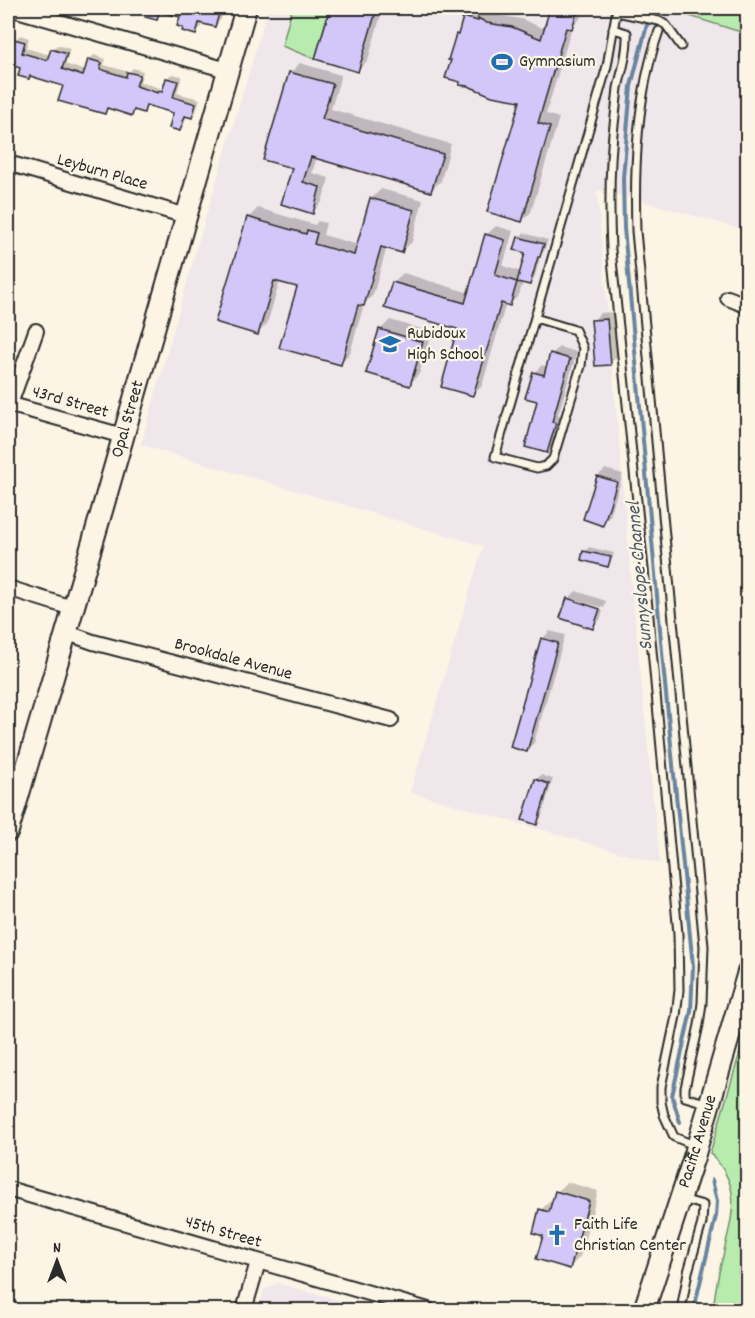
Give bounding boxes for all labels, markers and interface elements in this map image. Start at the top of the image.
sports icon: Gymnasium [490,50,514,74]
place label: Gymnasium [519,50,596,75]
street label: Leyburn Place [54,148,150,198]
place label: Rubidoux High School [407,322,484,368]
school or university icon: Rubidoux High School [378,332,402,356]
street label: Opal Street [105,377,151,461]
street label: 43rd Street [29,380,111,426]
water label: Sunnyslope Channel [620,498,661,652]
street label: Brookdale Avenue [171,632,295,688]
street label: Pacific Avenue [672,1092,724,1191]
street label: 45th Street [182,1210,265,1256]
place label: Faith Life Christian Center [574,1213,686,1259]
church icon: Faith Life Christian Center [545,1223,569,1247]
north arrow [27,1231,87,1291]
text: N [53,1237,61,1260]

